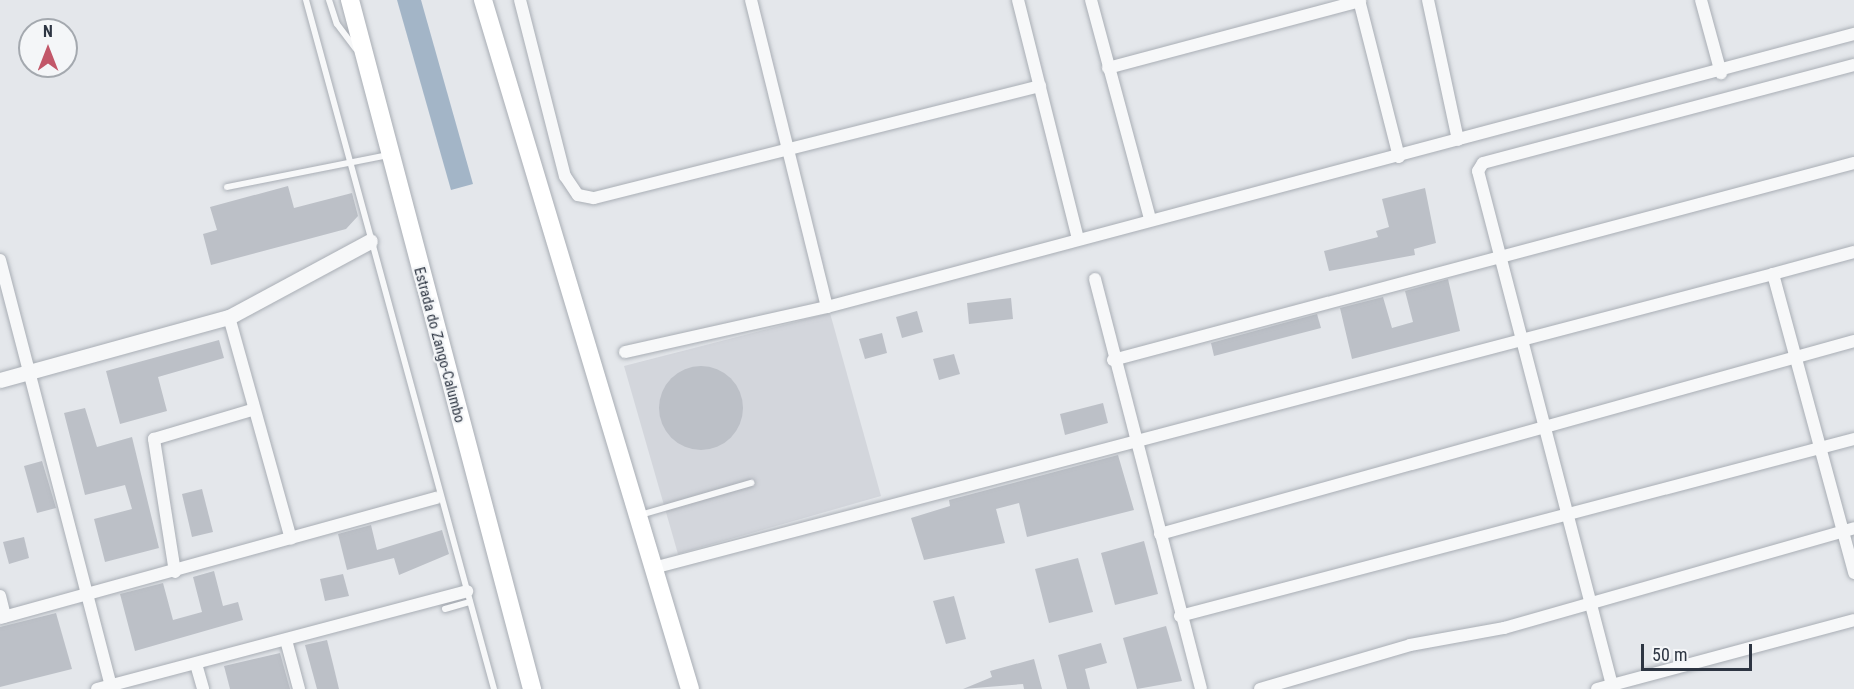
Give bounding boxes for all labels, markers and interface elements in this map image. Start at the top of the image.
north arrow [18,18,78,78]
text: N [43,22,53,41]
street label: Estrada do Zango-Calumbo [410,265,468,425]
scale bar [1644,632,1755,670]
text: 50 m [1652,644,1687,665]

